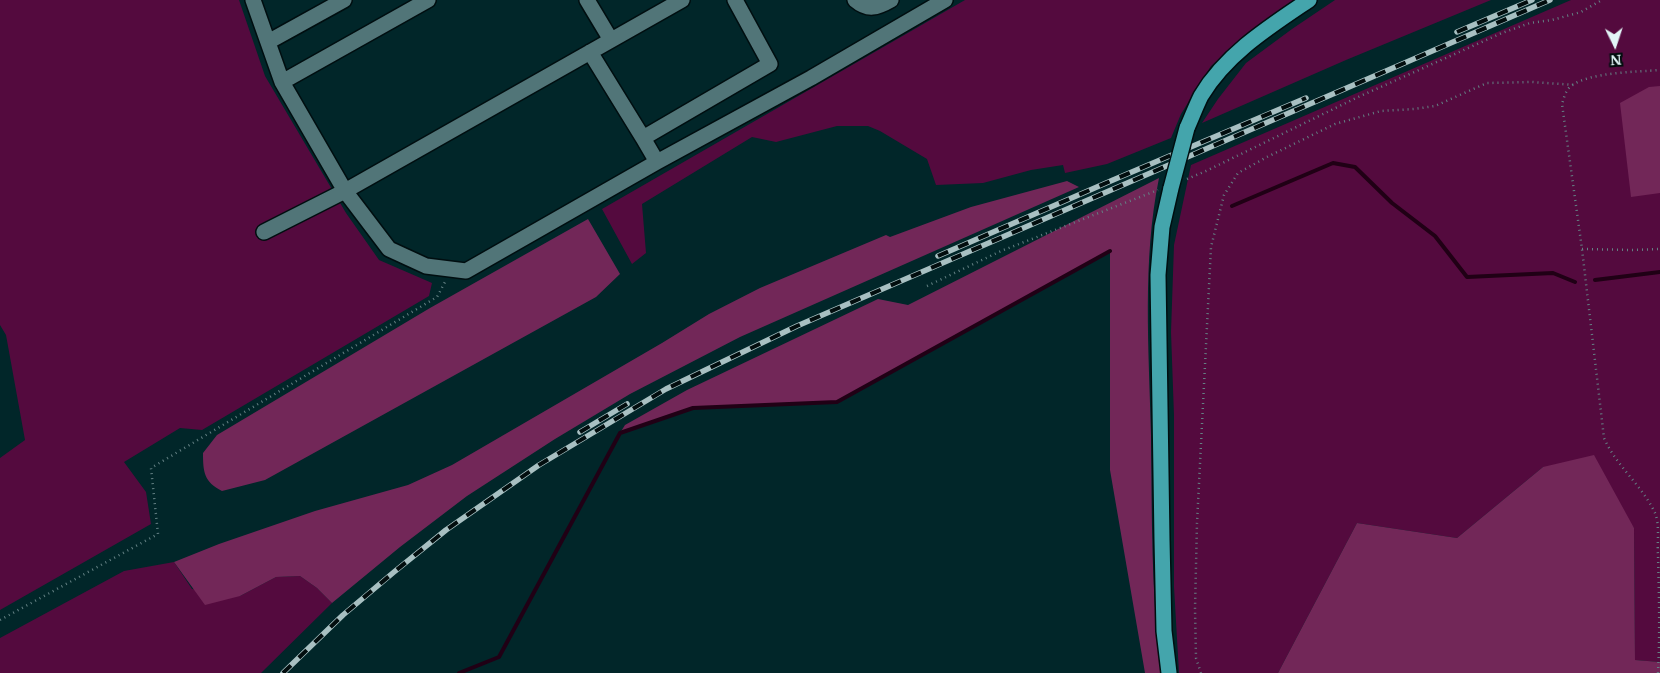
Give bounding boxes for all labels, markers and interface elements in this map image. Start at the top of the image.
north arrow [1590,20,1640,70]
text: N [1610,51,1622,69]

